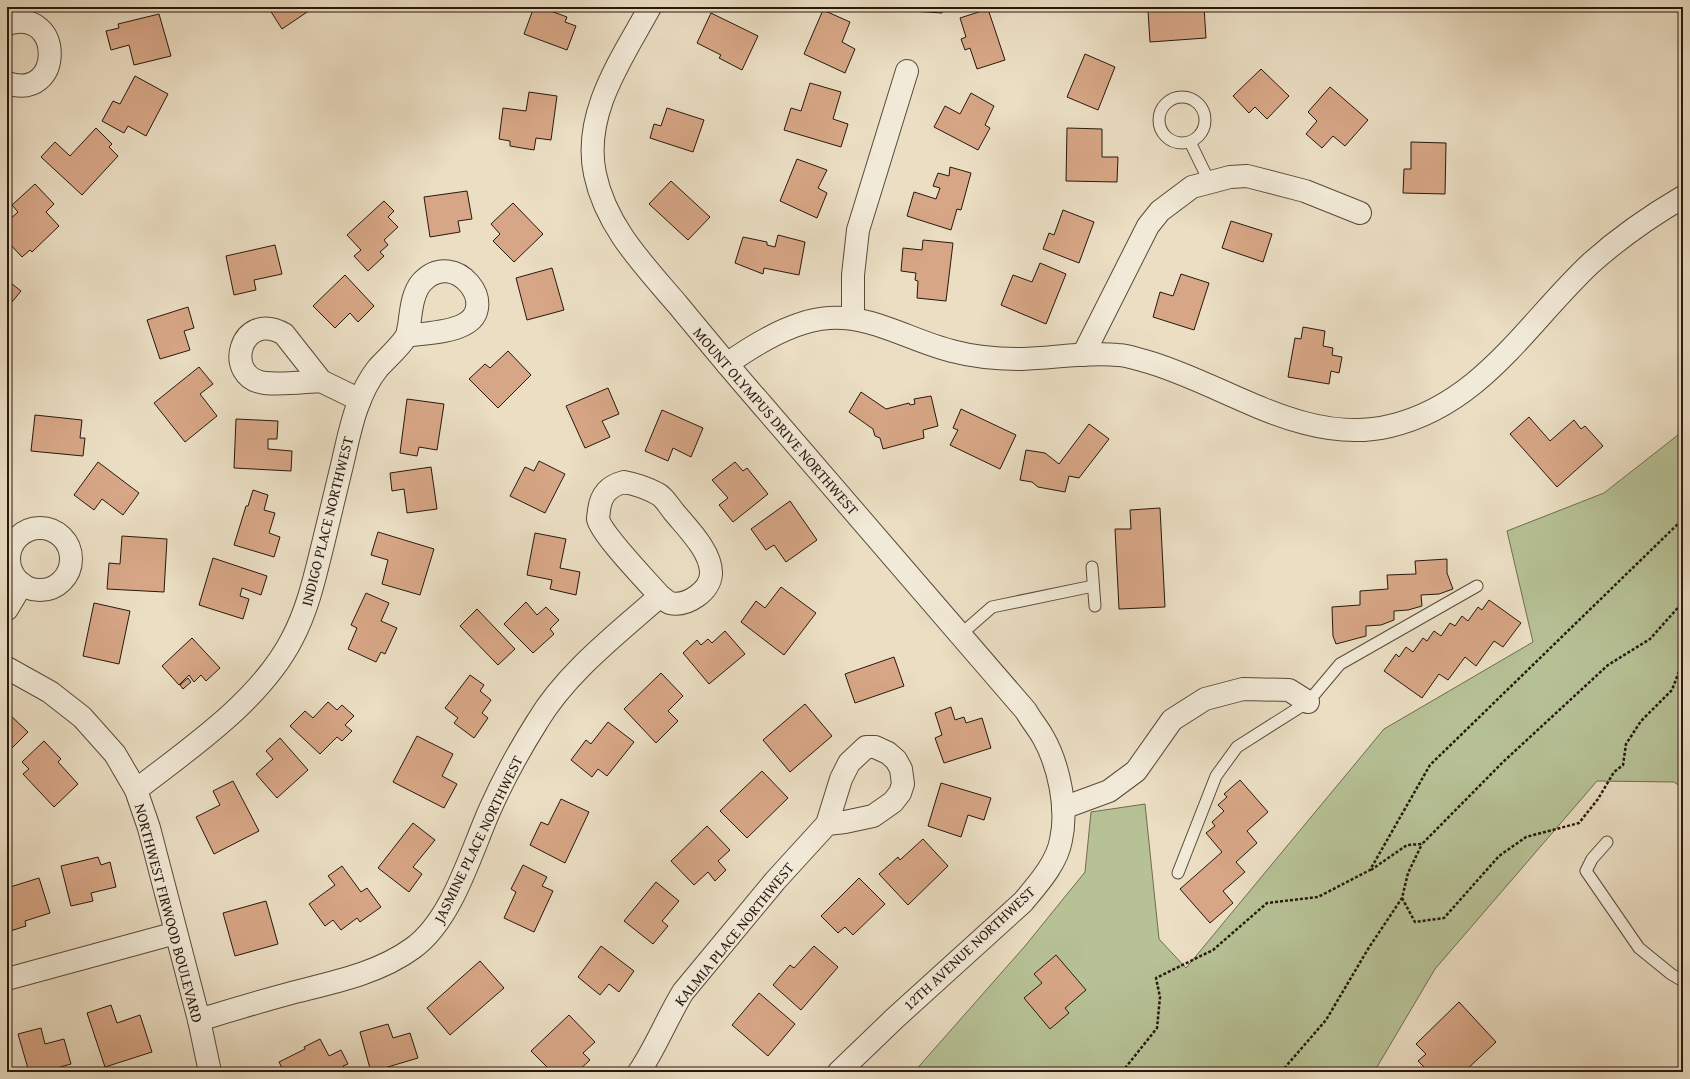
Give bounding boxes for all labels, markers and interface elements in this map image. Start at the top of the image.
street label: MOUNT OLYMPUS DRIVE NORTHWEST [688,322,864,520]
street label: INDIGO PLACE NORTHWEST [296,433,358,608]
street label: JASMINE PLACE NORTHWEST [427,751,528,928]
street label: NORTHWEST FIRWOOD BOULEVARD [130,801,208,1025]
street label: KALMIA PLACE NORTHWEST [669,857,799,1010]
street label: 12TH AVENUE NORTHWEST [898,881,1040,1015]

